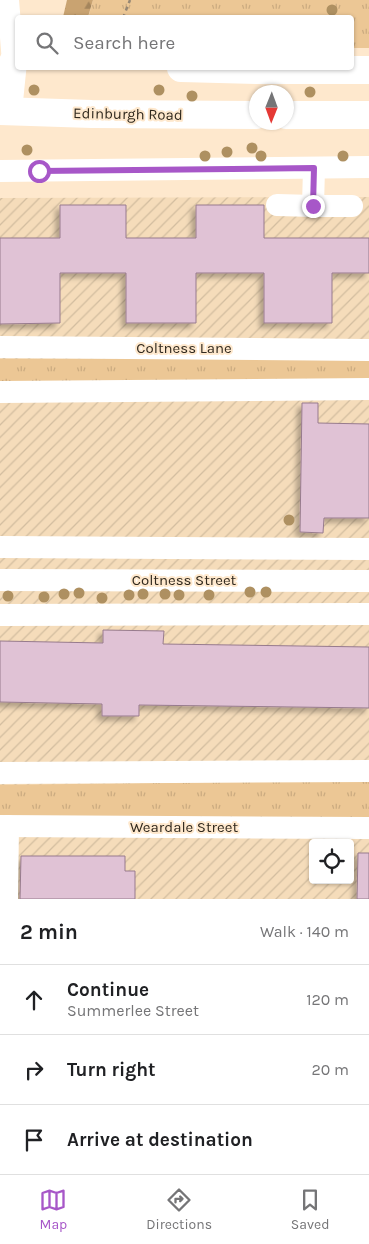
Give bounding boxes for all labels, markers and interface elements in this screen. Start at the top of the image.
search box [15,15,354,70]
icon: search [33,29,61,57]
text: Search here [73,32,175,54]
north arrow [249,85,294,130]
street label: Edinburgh Road [73,104,183,124]
route start [28,160,51,183]
route end [302,195,325,218]
street label: Coltness Lane [136,339,232,357]
street label: Coltness Street [132,571,237,589]
street label: Weardale Street [130,818,238,836]
map controls [309,839,354,884]
button: locate [309,839,354,884]
text: 2 min [20,920,78,944]
text: Walk · 140 m [260,922,349,941]
text: Continue [67,979,149,1001]
icon: ahead [20,986,48,1014]
text: 120 m [306,990,349,1009]
text: Summerlee Street [67,1001,199,1020]
icon: right [20,1056,48,1084]
text: Turn right [67,1059,156,1081]
text: 20 m [311,1060,349,1079]
icon: arrive [20,1126,48,1154]
text: Arrive at destination [67,1129,253,1151]
tab: Map [39,1186,67,1233]
tab: Directions [146,1186,212,1233]
tab: Saved [291,1186,330,1233]

